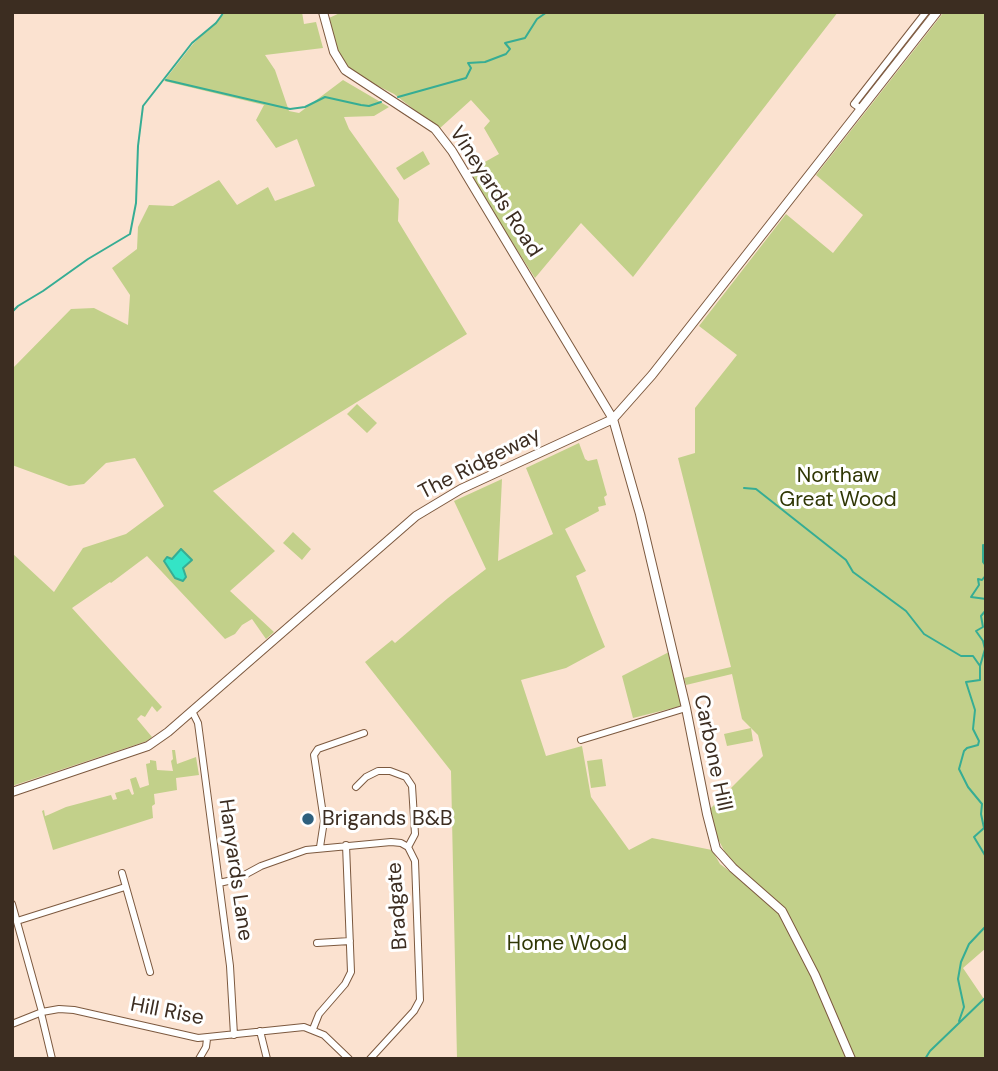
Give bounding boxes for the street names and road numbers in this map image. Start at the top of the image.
street label: Vineyards Road [443,122,547,262]
street label: The Ridgeway [415,423,545,505]
street label: Carbone Hill [687,693,737,813]
street label: Hanyards Lane [213,797,257,943]
street label: Bradgate [382,861,414,951]
street label: Hill Rise [128,993,206,1031]

